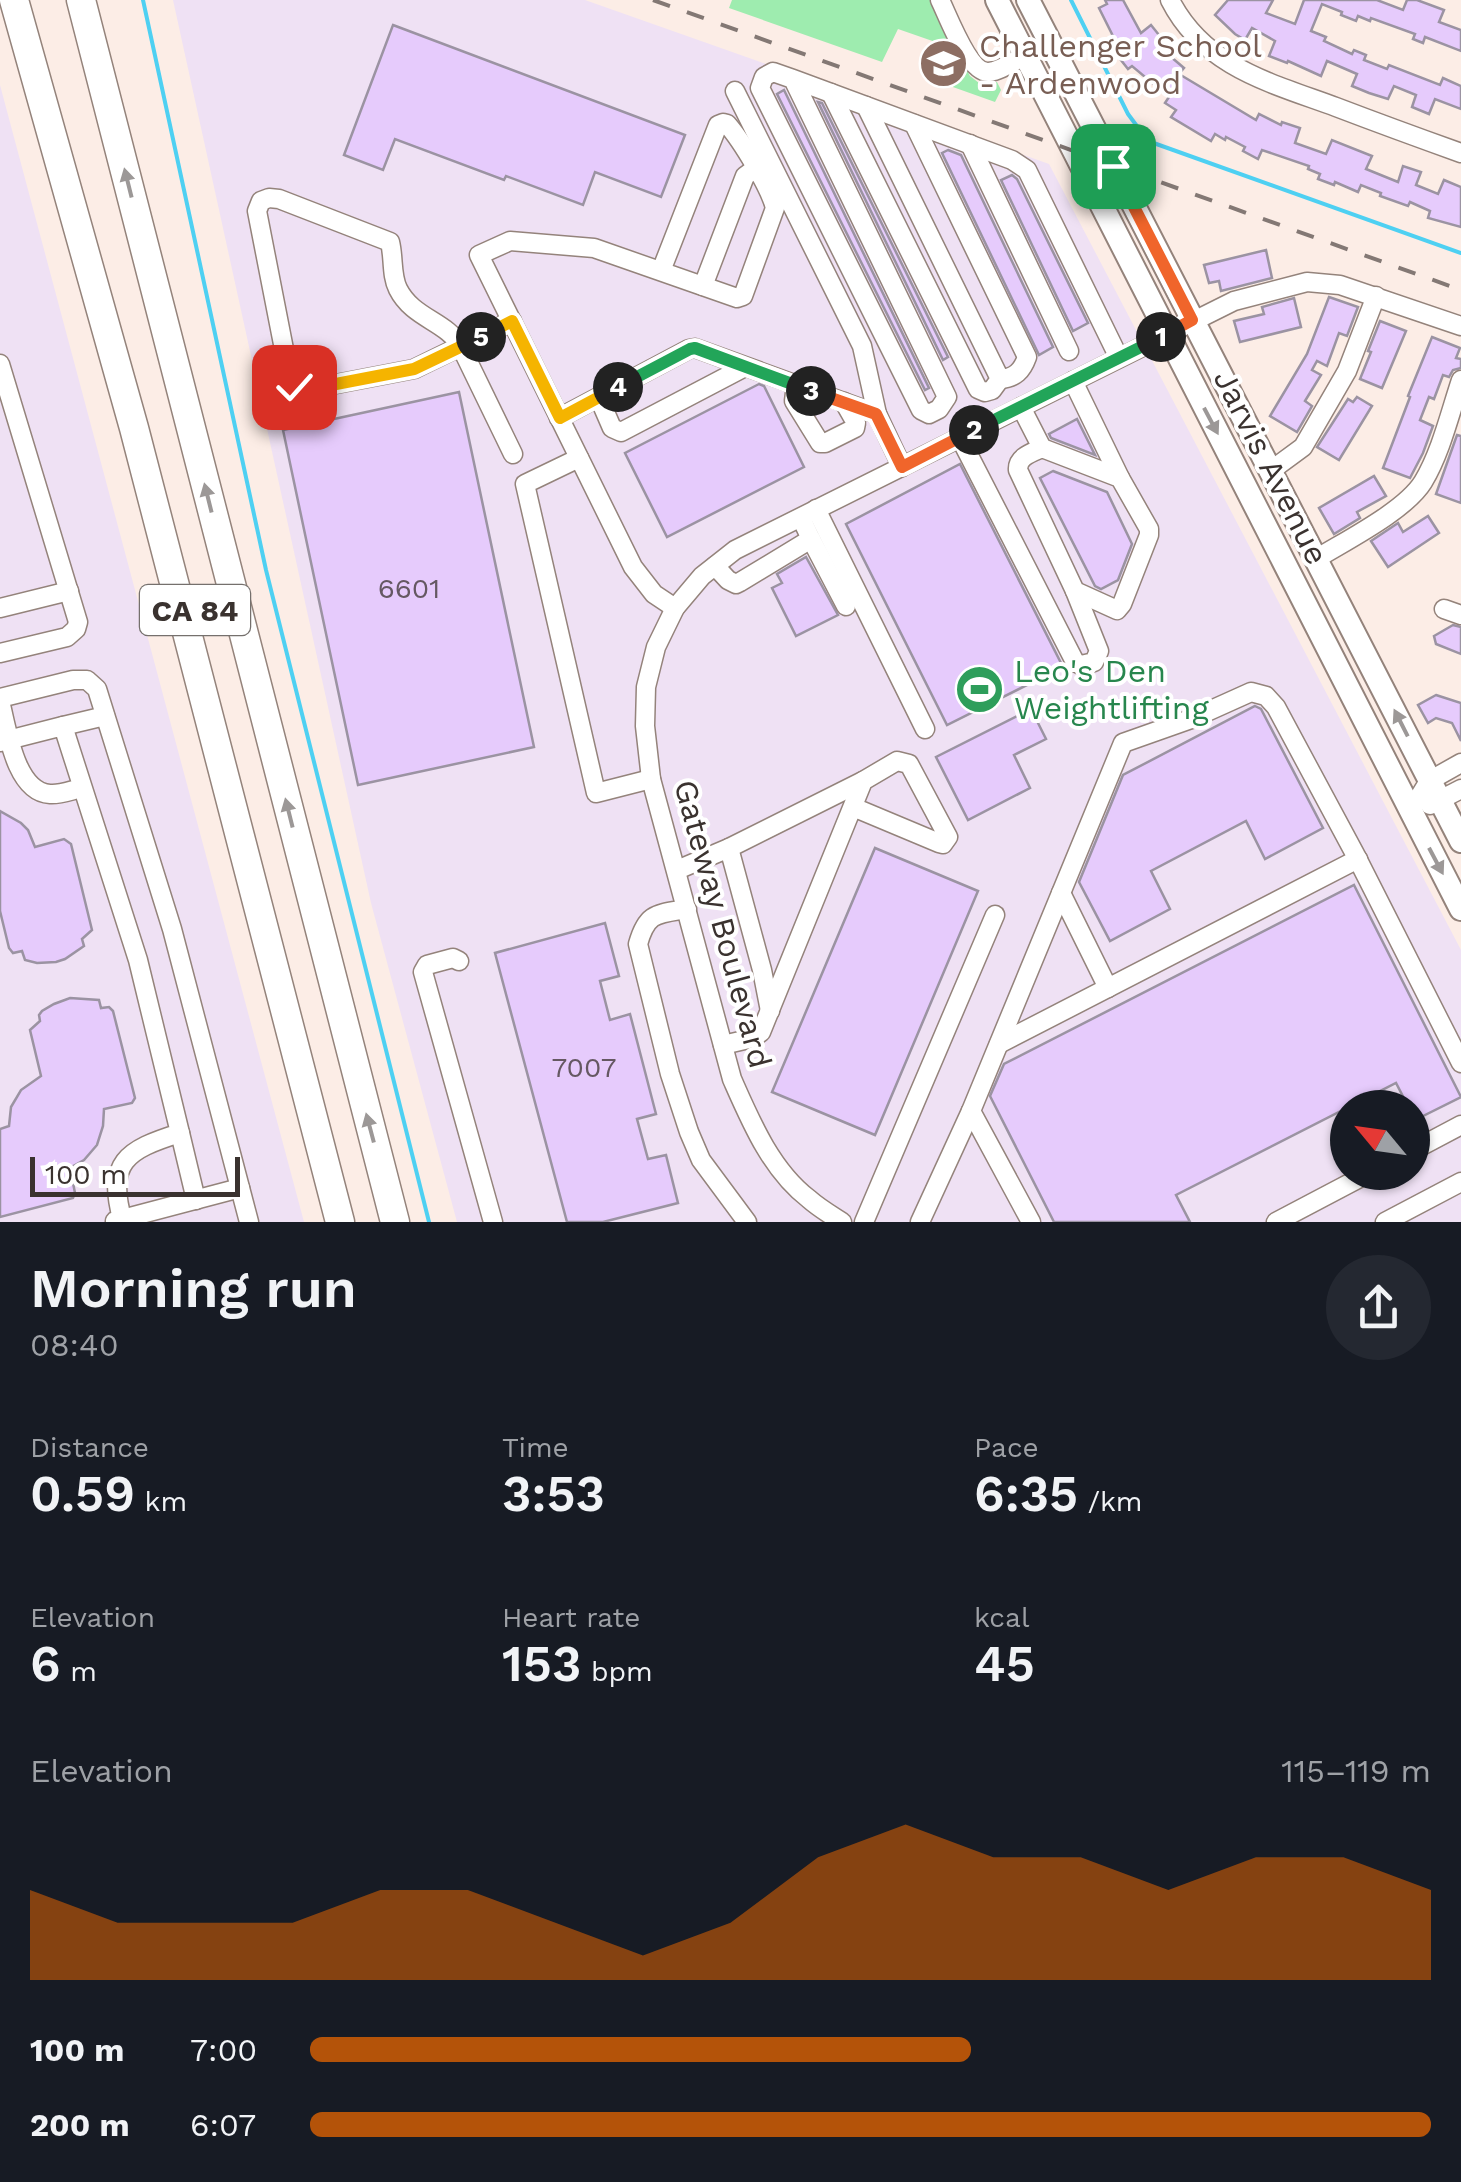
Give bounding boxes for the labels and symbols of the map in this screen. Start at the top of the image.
place label: Challenger School - Ardenwood [979,27,1262,102]
school or university icon: Challenger School - Ardenwood [918,38,970,90]
pin [1071,124,1156,209]
one-way arrow [119,167,135,198]
pin: 5 [456,312,506,362]
pin: 1 [1136,312,1186,362]
pin [252,345,337,430]
pin: 4 [593,362,643,412]
street label: Jarvis Avenue [1206,363,1336,571]
pin: 3 [786,366,836,416]
pin: 2 [949,405,999,455]
one-way arrow [1202,406,1219,435]
one-way arrow [200,482,216,513]
house number: 6601 [378,572,440,605]
road number: CA 84 [140,585,250,635]
place label: Leo's Den Weightlifting [1014,652,1210,727]
sports icon: Leo's Den Weightlifting [953,663,1005,715]
one-way arrow [1392,709,1409,738]
street label: Gateway Boulevard [666,776,780,1072]
one-way arrow [281,797,296,828]
one-way arrow [1427,846,1444,875]
house number: 7007 [551,1051,617,1084]
north arrow [1330,1090,1430,1190]
one-way arrow [362,1112,378,1143]
scale bar [30,1152,240,1196]

